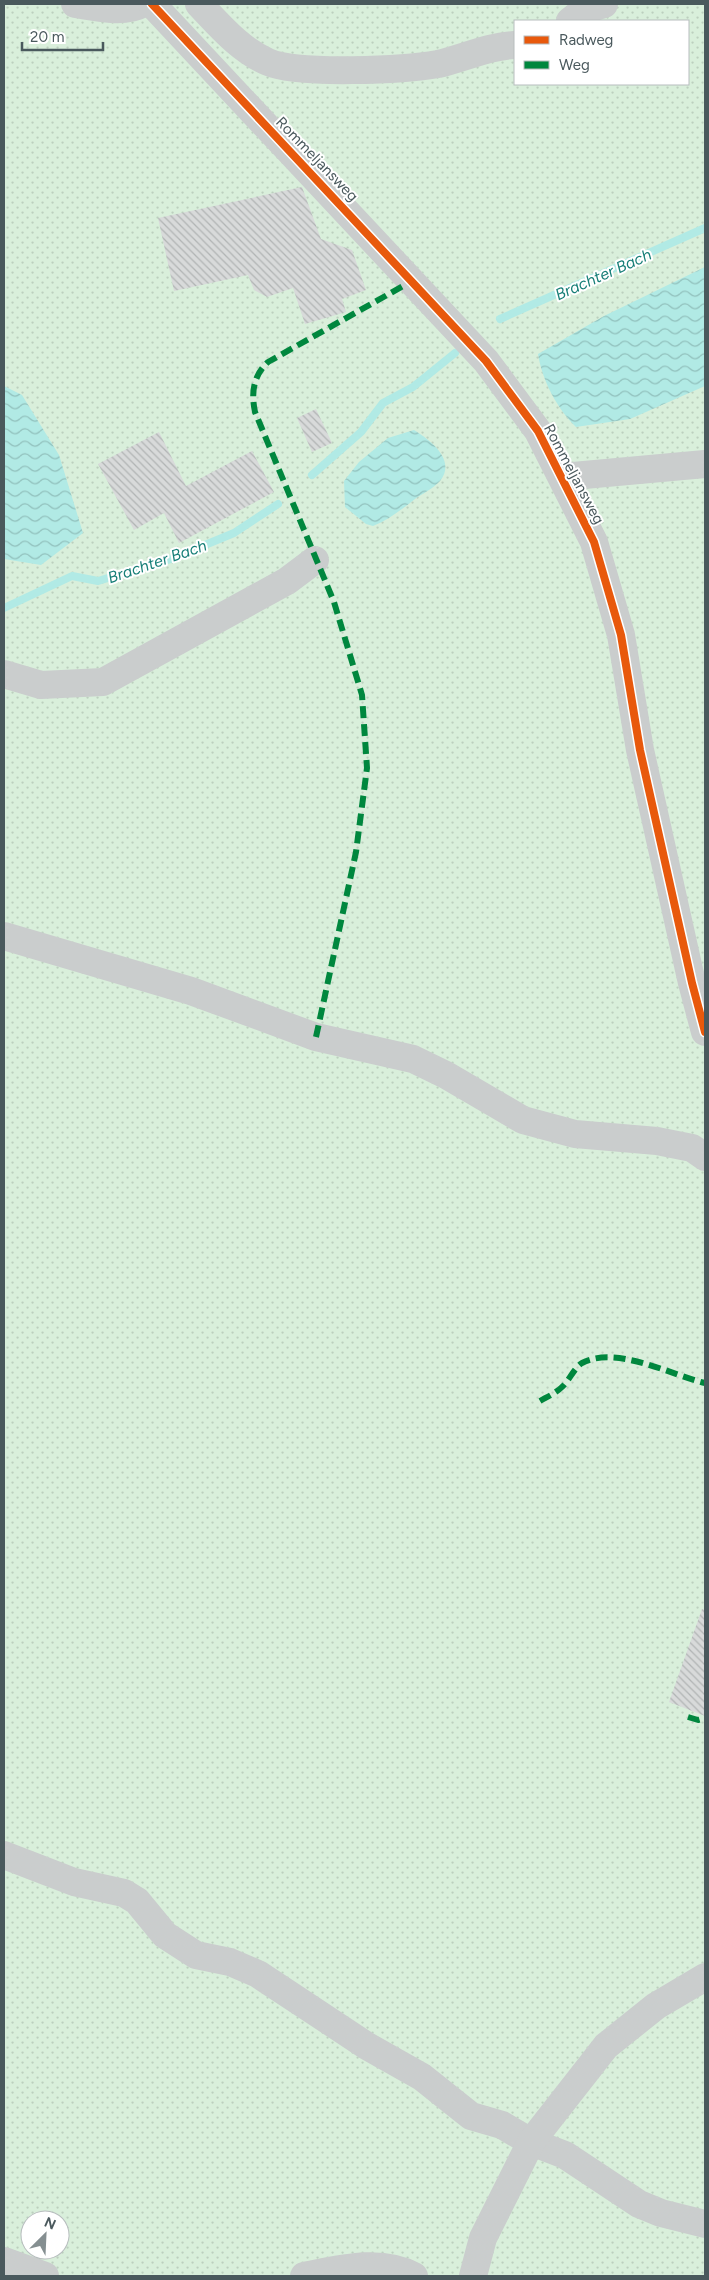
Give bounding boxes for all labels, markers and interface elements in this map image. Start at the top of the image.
scale bar [22,20,104,52]
legend [514,20,689,85]
text: 20 m [30,28,64,46]
text: Radweg [559,31,613,49]
text: Weg [559,56,590,74]
street label: Rommeljansweg [272,113,362,205]
water label: Brachter Bach [552,245,654,304]
street label: Rommeljansweg [540,421,608,527]
water label: Brachter Bach [105,536,209,587]
north arrow [20,2210,70,2260]
text: N [42,2214,58,2234]

